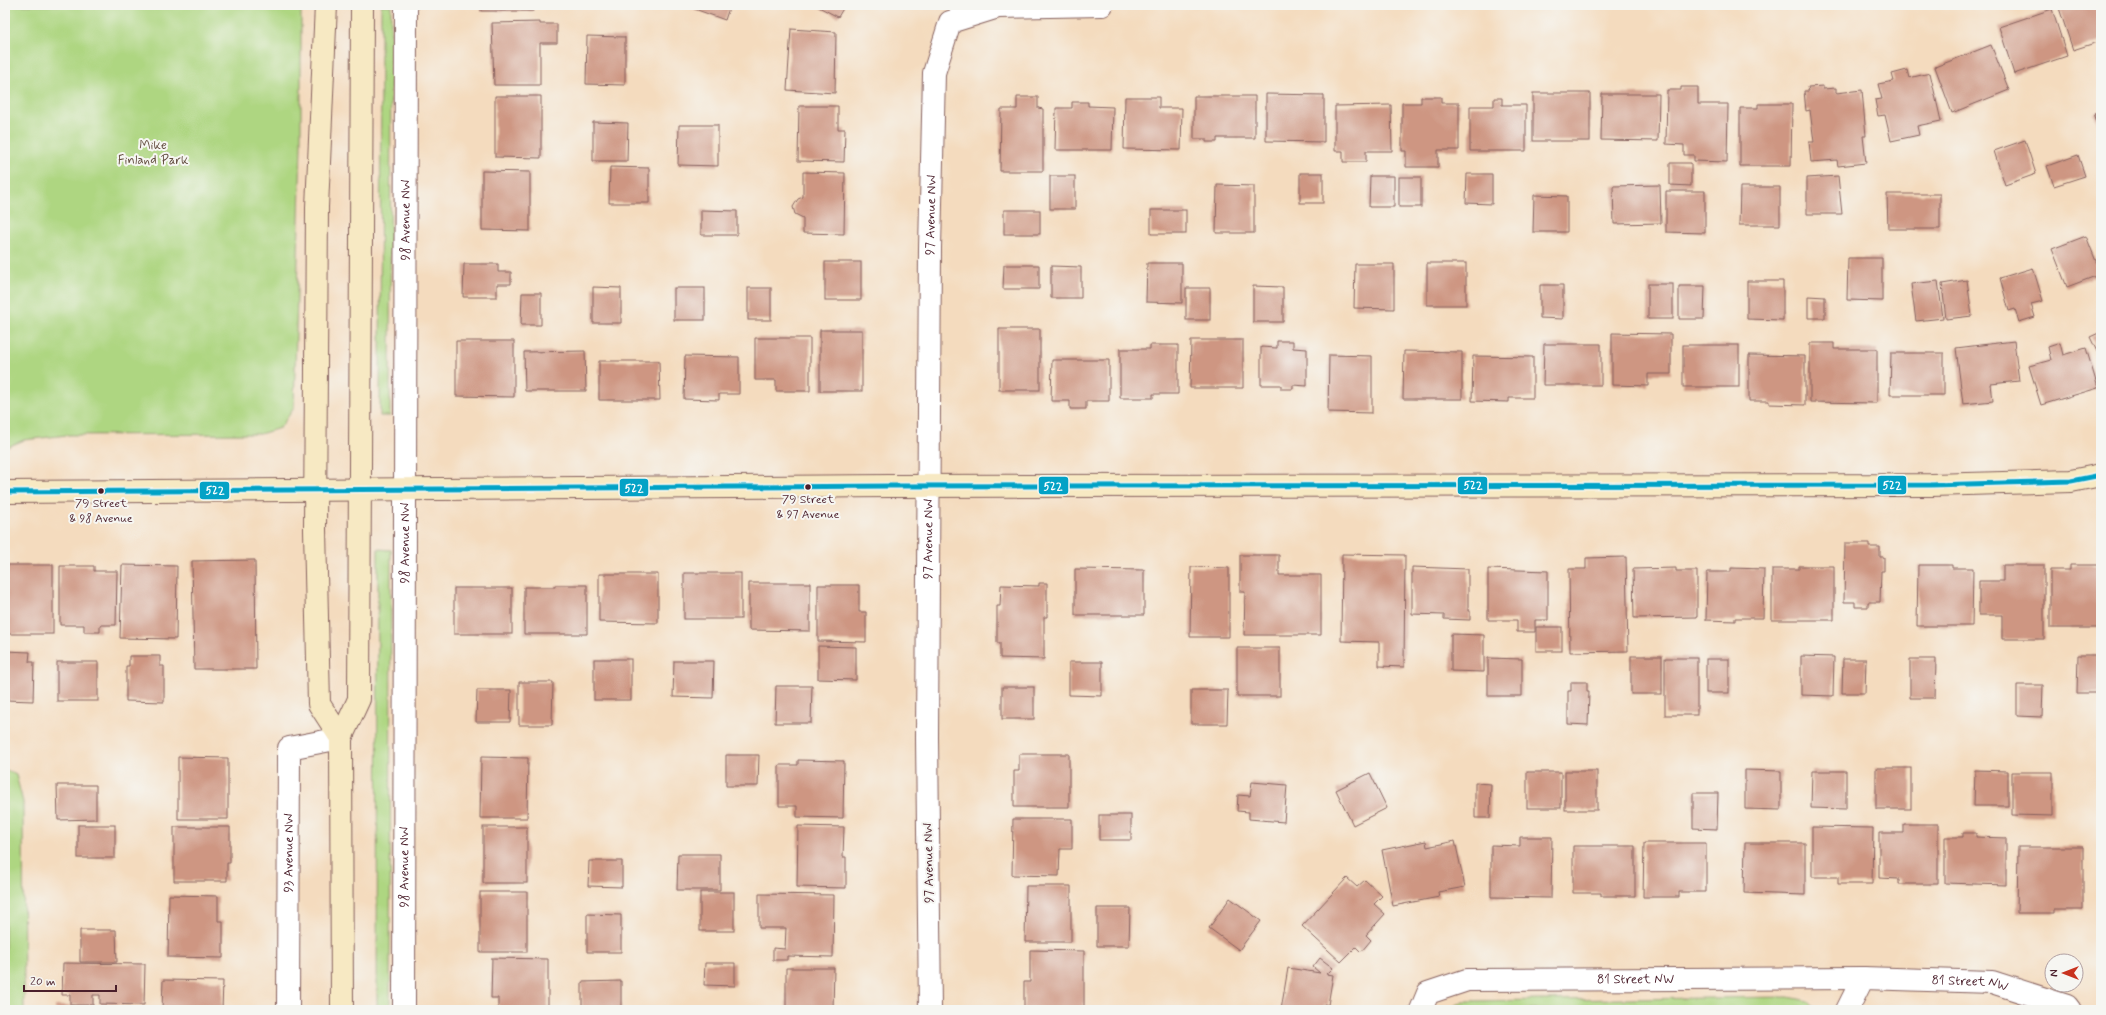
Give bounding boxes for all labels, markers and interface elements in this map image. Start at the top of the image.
park label: Mike Finland Park [118,137,189,169]
street label: 97 Avenue NW [921,175,940,255]
street label: 98 Avenue NW [397,179,414,260]
line badge: 522 [1877,475,1907,495]
line badge: 522 [1038,476,1069,495]
line badge: 522 [1457,476,1488,495]
line badge: 522 [619,478,649,497]
text: 522 [1464,479,1483,493]
text: 522 [1883,479,1902,493]
text: 522 [1044,480,1063,494]
line badge: 522 [199,481,230,500]
text: 522 [625,482,644,496]
marker: 79 Street & 97 Avenue [803,482,813,492]
text: 522 [206,484,225,498]
marker: 79 Street & 98 Avenue [96,486,106,496]
place label: 79 Street & 97 Avenue [777,492,840,523]
place label: 79 Street & 98 Avenue [69,496,133,527]
street label: 97 Avenue NW [919,499,937,579]
street label: 98 Avenue NW [396,502,414,583]
street label: 93 Avenue NW [280,813,297,893]
street label: 97 Avenue NW [920,823,938,903]
street label: 98 Avenue NW [396,826,413,907]
north arrow [2044,953,2084,993]
scale bar [24,967,116,993]
text: N [2048,969,2062,977]
street label: 81 Street NW [1597,970,1674,988]
street label: 81 Street NW [1931,972,2011,995]
text: 20 m [30,974,56,990]

